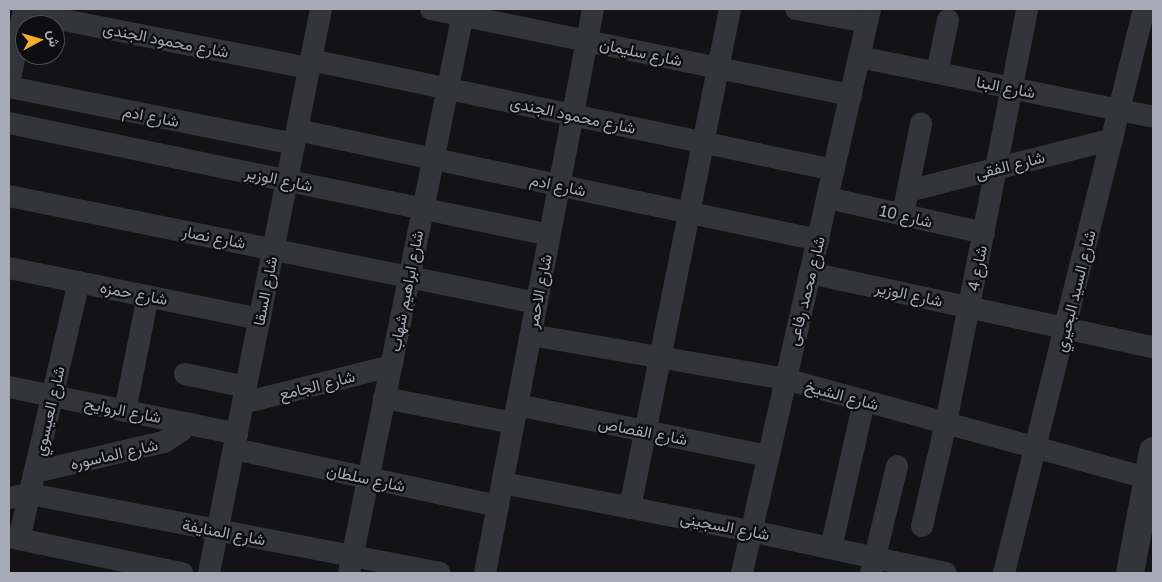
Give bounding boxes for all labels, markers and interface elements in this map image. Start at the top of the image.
north arrow [15,15,65,65]
street label: شارع محمود الجندى [101,18,231,62]
text: ش [45,29,64,48]
street label: شارع سليمان [598,34,684,70]
street label: شارع البنا [975,72,1037,102]
street label: شارع محمود الجندى [508,92,638,138]
street label: شارع ادم [121,101,181,131]
street label: شارع الفقى [973,147,1047,183]
street label: شارع الوزير [243,162,315,196]
street label: شارع ادم [528,170,588,200]
street label: شارع 10 [878,201,934,231]
street label: شارع نصار [181,221,247,253]
street label: شارع السيد البحيري [1051,228,1099,354]
street label: شارع ابراهيم شهاب [385,229,427,353]
street label: شارع محمد رفاعى [783,234,829,348]
street label: شارع 4 [963,244,991,292]
street label: شارع الاحمر [522,252,556,330]
street label: شارع السقا [249,255,281,327]
street label: شارع حمزه [99,277,169,309]
street label: شارع الوزير [873,277,945,311]
street label: شارع العيسوي [29,364,69,458]
street label: شارع الجامع [277,366,357,404]
street label: شارع الشيخ [803,376,881,414]
street label: شارع الروايح [83,393,163,427]
street label: شارع القصاص [597,413,689,449]
street label: شارع الماسوره [68,435,160,473]
street label: شارع سلطان [325,460,407,496]
street label: شارع السجينى [679,508,771,544]
street label: شارع المنايفة [181,515,267,549]

